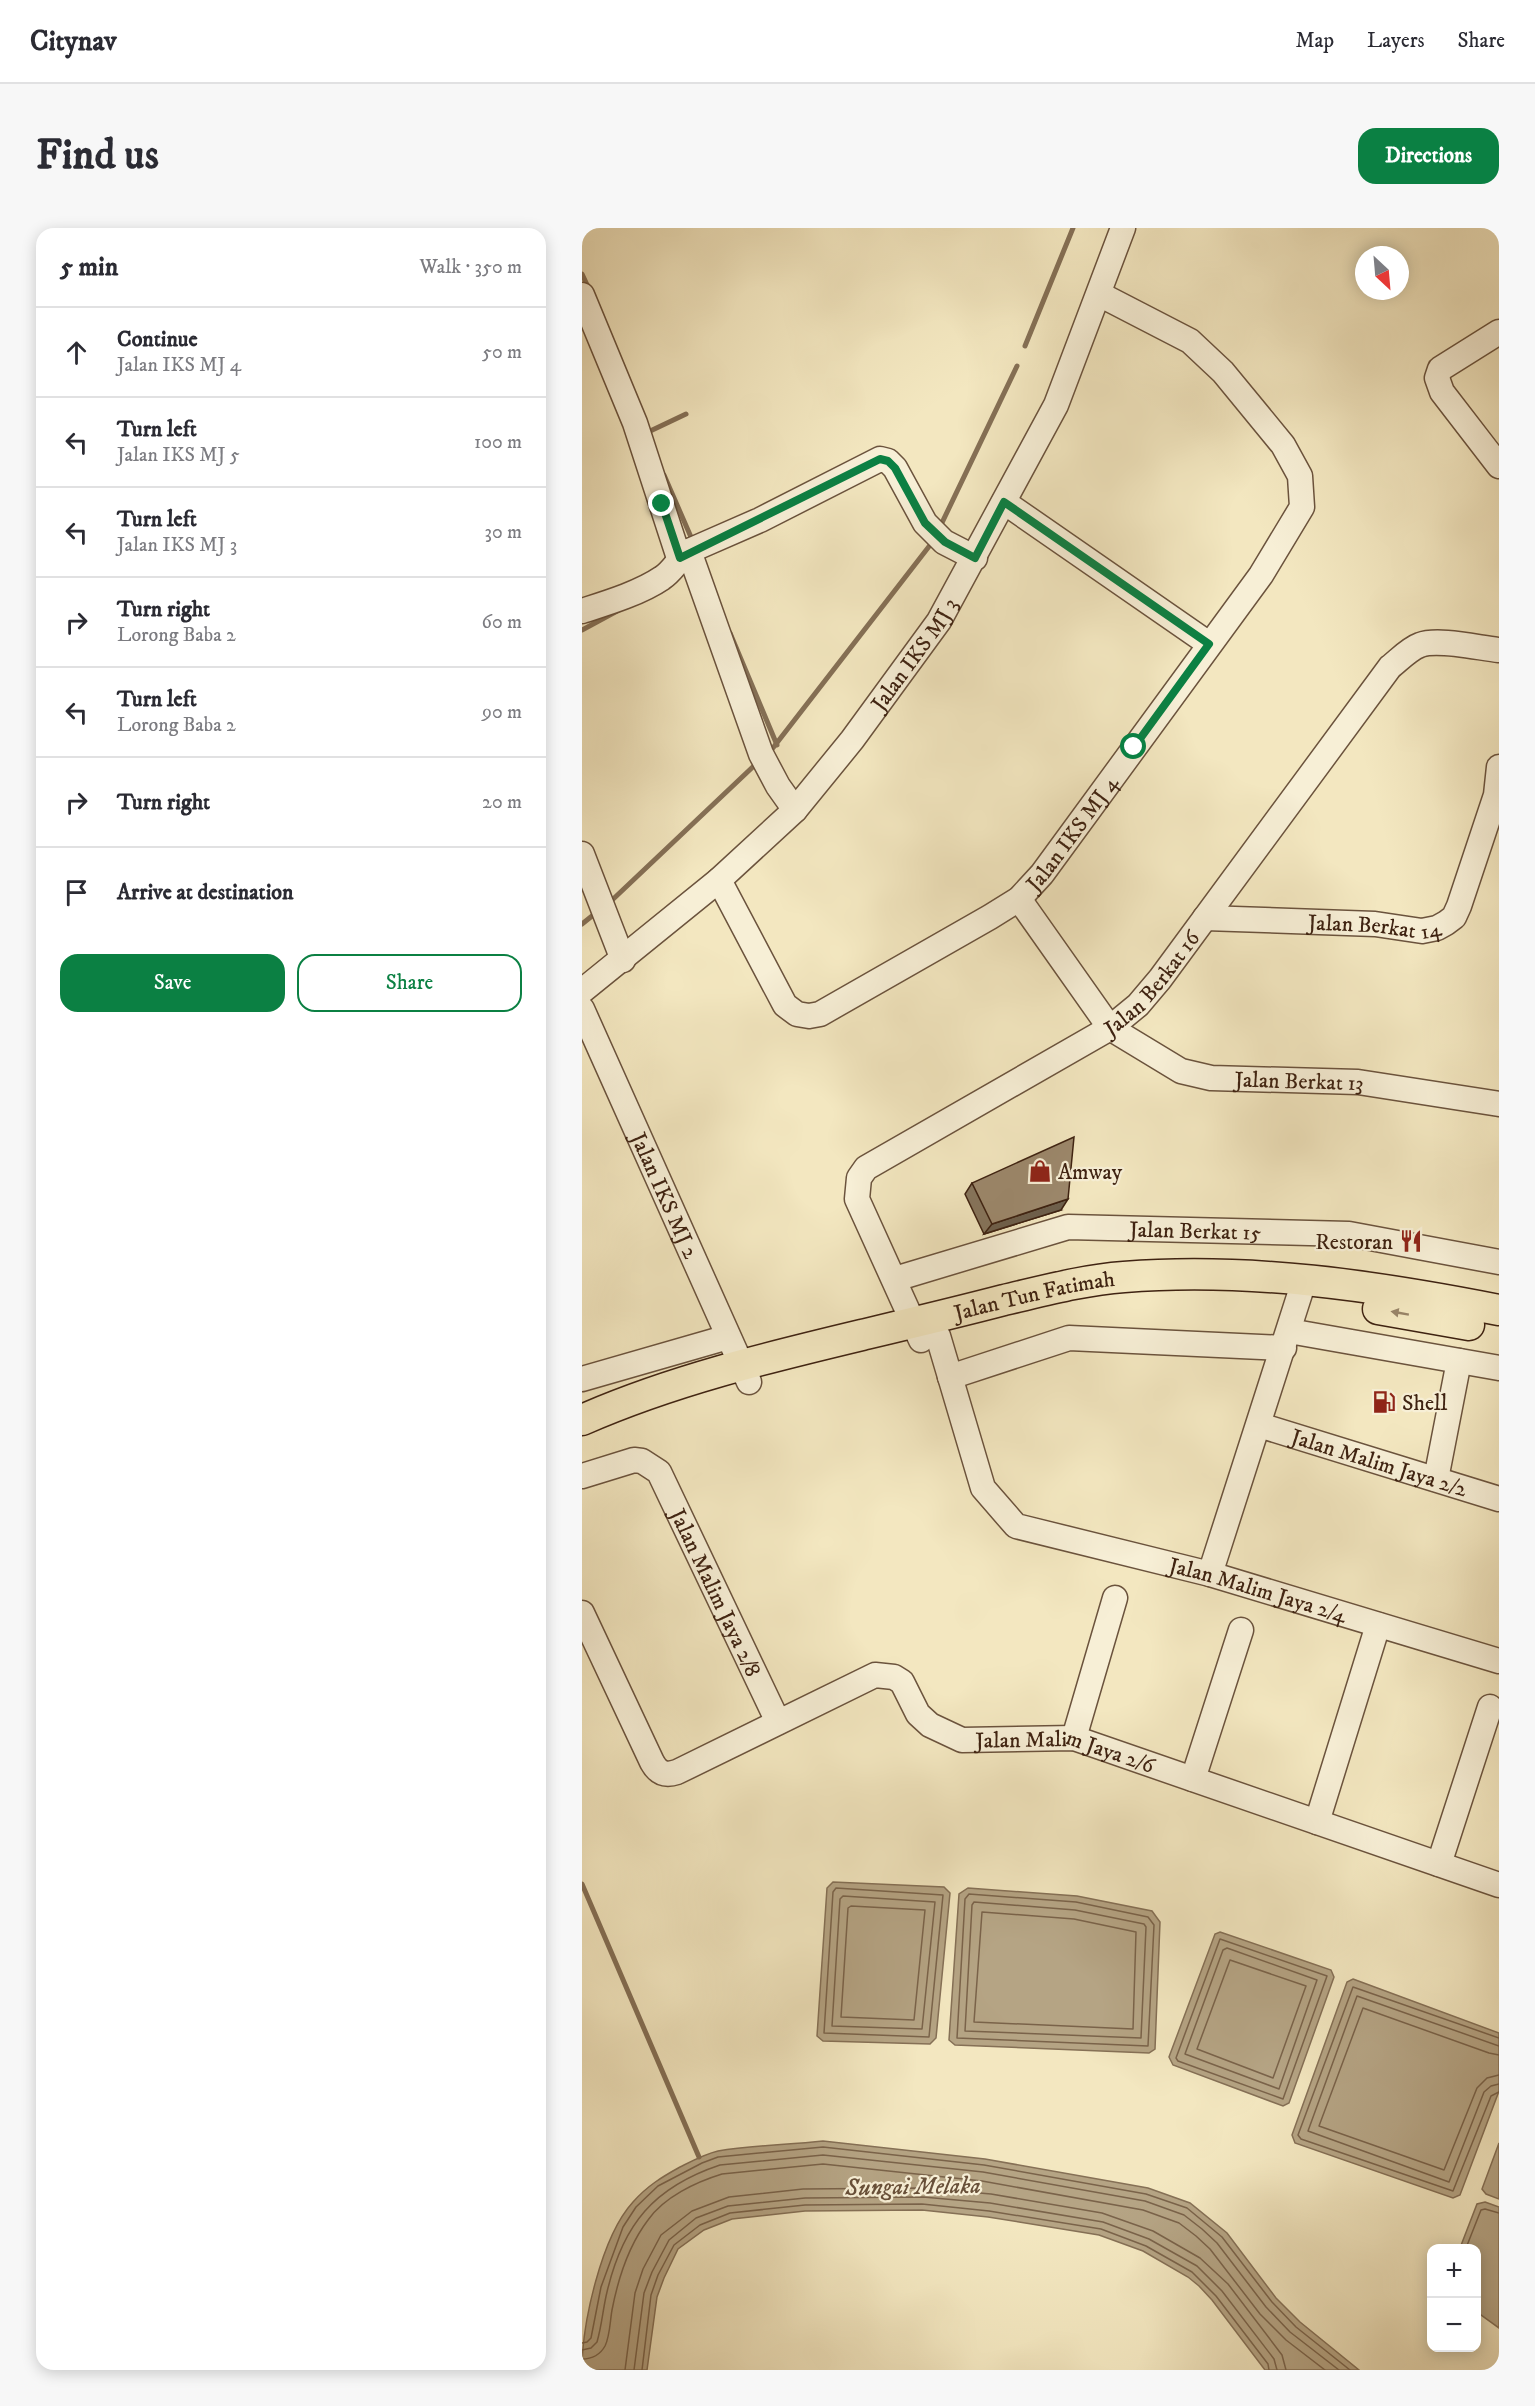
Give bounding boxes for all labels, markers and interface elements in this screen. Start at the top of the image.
text: Citynav [30,24,117,59]
text: Map [1295,28,1334,54]
text: Layers [1367,28,1425,54]
text: Share [1458,28,1505,54]
button: Directions [1358,128,1499,184]
text: Find us [36,130,159,182]
north arrow [1355,246,1409,300]
text: 5 min [60,251,118,284]
text: Walk · 350 m [420,255,522,280]
text: Continue [117,326,198,353]
icon: ahead [60,336,93,369]
text: 50 m [482,340,522,365]
text: Jalan IKS MJ 4 [117,353,241,378]
text: Turn left [117,416,197,443]
icon: left [60,426,93,459]
text: 100 m [474,430,522,455]
text: Jalan IKS MJ 5 [117,443,240,468]
route end [648,490,674,516]
text: Turn left [117,506,197,533]
icon: left [60,516,93,549]
text: 30 m [484,520,522,545]
text: Jalan IKS MJ 3 [117,533,237,558]
street label: Jalan IKS MJ 3 [865,593,964,718]
text: Turn right [117,596,210,623]
icon: right [60,606,93,639]
text: 60 m [482,610,522,635]
text: Lorong Baba 2 [117,623,236,648]
text: Turn left [117,686,197,713]
icon: left [60,696,93,729]
text: 90 m [482,700,522,725]
text: Lorong Baba 2 [117,713,236,738]
route start [1120,733,1146,759]
street label: Jalan IKS MJ 4 [1020,770,1125,899]
icon: right [60,786,93,819]
text: Turn right [117,789,210,816]
text: 20 m [482,790,522,815]
icon: arrive [60,876,93,909]
text: Arrive at destination [117,879,294,906]
street label: Jalan Berkat 14 [1306,910,1445,946]
street label: Jalan Berkat 16 [1098,924,1207,1044]
button: Save [60,954,285,1012]
button: Share [297,954,522,1012]
street label: Jalan Berkat 13 [1232,1067,1366,1098]
street label: Jalan IKS MJ 2 [623,1127,704,1263]
shop icon: Amway [1027,1158,1053,1184]
place label: Amway [1058,1159,1123,1186]
street label: Jalan Berkat 15 [1127,1216,1262,1247]
restaurant icon: Restoran [1398,1228,1424,1254]
place label: Restoran [1315,1229,1393,1256]
street label: Jalan Tun Fatimah [949,1266,1117,1328]
one-way arrow [1390,1308,1409,1317]
fuel station icon: Shell [1371,1389,1397,1415]
place label: Shell [1402,1390,1448,1417]
street label: Jalan Malim Jaya 2/2 [1286,1423,1470,1503]
street label: Jalan Malim Jaya 2/8 [663,1503,766,1681]
street label: Jalan Malim Jaya 2/4 [1164,1552,1351,1630]
street label: Jalan Malim Jaya 2/6 [973,1724,1159,1780]
water label: Sungai Melaka [844,2171,981,2203]
map controls [1427,2244,1481,2352]
button: + [1427,2244,1481,2298]
button: − [1427,2298,1481,2352]

